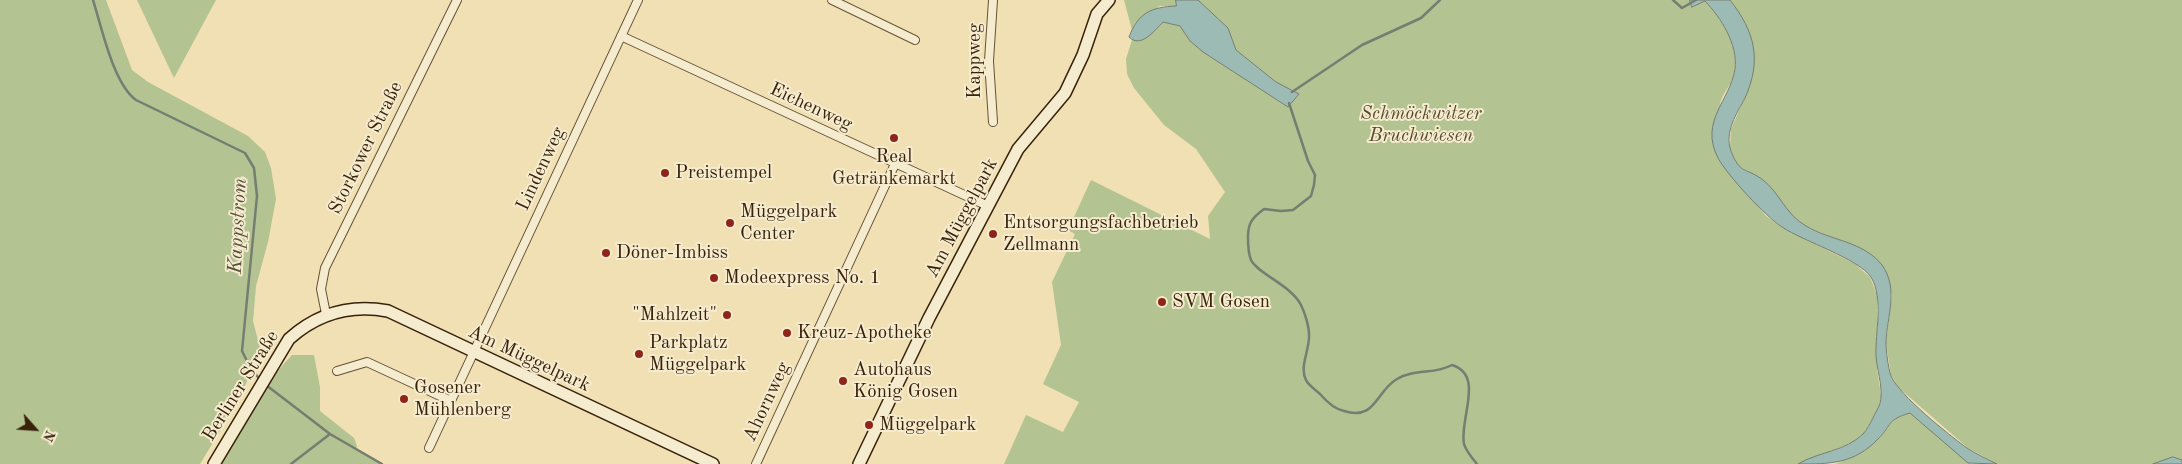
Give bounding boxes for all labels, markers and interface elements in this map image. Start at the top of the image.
street label: Kappweg [964,23,986,99]
street label: Storkower Straße [324,78,408,218]
street label: Eichenweg [766,78,856,136]
park label: Schmöckwitzer Bruchwiesen [1360,103,1482,147]
street label: Lindenweg [512,123,570,215]
marker: Real Getränkemarkt [888,132,900,144]
place label: Real Getränkemarkt [832,146,956,190]
street label: Am Müggelpark [921,154,1003,282]
place label: Preistempel [675,162,772,184]
marker: Preistempel [659,167,671,179]
water label: Kappstrom [223,177,253,275]
place label: Müggelpark Center [740,201,837,245]
place label: Entsorgungsfachbetrieb Zellmann [1003,212,1198,256]
marker: Müggelpark Center [724,217,736,229]
marker: Entsorgungsfachbetrieb Zellmann [987,228,999,240]
place label: Döner-Imbiss [616,242,728,264]
marker: Döner-Imbiss [600,247,612,259]
place label: Modeexpress No. 1 [724,267,881,289]
marker: Modeexpress No. 1 [708,272,720,284]
place label: SVM Gosen [1172,291,1270,313]
marker: SVM Gosen [1156,296,1168,308]
place label: "Mahlzeit" [632,304,717,326]
marker: "Mahlzeit" [721,309,733,321]
street label: Am Müggelpark [464,321,594,397]
place label: Kreuz-Apotheke [797,322,932,344]
street label: Berliner Straße [198,326,284,446]
marker: Kreuz-Apotheke [781,327,793,339]
place label: Parkplatz Müggelpark [649,332,746,376]
marker: Parkplatz Müggelpark [633,348,645,360]
street label: Ahornweg [739,359,795,445]
place label: Autohaus König Gosen [853,359,958,403]
marker: Autohaus König Gosen [837,375,849,387]
place label: Gosener Mühlenberg [414,377,511,421]
marker: Gosener Mühlenberg [398,393,410,405]
north arrow [10,404,60,454]
place label: Müggelpark [879,414,976,436]
marker: Müggelpark [863,419,875,431]
text: N [40,428,57,443]

